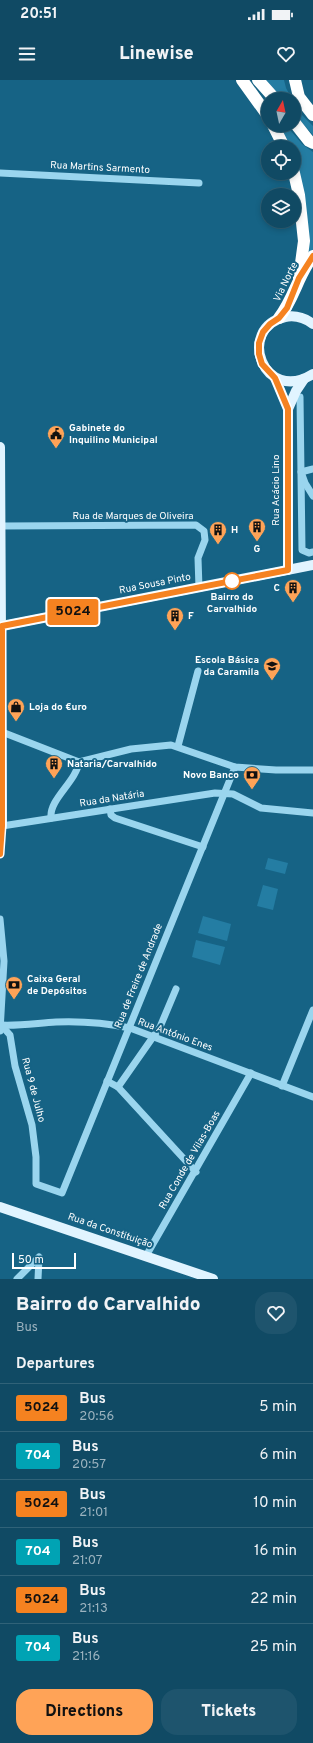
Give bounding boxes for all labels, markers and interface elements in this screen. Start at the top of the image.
text: 20:51 [20,5,58,24]
icon: menu [16,43,38,65]
text: Linewise [119,43,194,66]
icon: heart [275,43,297,65]
north arrow [261,92,301,132]
map controls [261,92,301,228]
button: locate [261,140,301,180]
street label: Rua Martins Sarmento [50,159,151,177]
button: layers [261,188,301,228]
street label: Via Norte [271,260,301,304]
place label: Gabinete do Inquilino Municipal [69,422,158,447]
public building icon: Gabinete do Inquilino Municipal [46,424,66,449]
street label: Rua Acácio Lino [270,454,283,526]
street label: Rua de Marques de Oliveira [72,510,194,523]
building icon: G [247,517,267,542]
building icon: H [208,520,228,545]
place label: H [231,524,238,537]
place label: G [254,543,261,556]
street label: Rua Sousa Pinto [118,571,192,597]
marker: Bairro do Carvalhido [223,572,241,590]
building icon: C [283,578,303,603]
place label: C [274,582,280,595]
place label: Bairro do Carvalhido [207,591,257,616]
line badge: 5024 [45,599,101,625]
text: 5024 [55,603,91,620]
building icon: F [165,606,185,631]
place label: F [188,610,194,623]
place label: Escola Básica da Caramila [195,654,259,679]
school or university icon: Escola Básica da Caramila [262,656,282,681]
shop icon: Loja do €uro [6,697,26,722]
place label: Loja do €uro [29,701,87,714]
building icon: Nataria/Carvalhido [44,754,64,779]
place label: Nataria/Carvalhido [67,758,157,771]
bank icon: Novo Banco [242,765,262,790]
place label: Novo Banco [183,769,239,782]
street label: Rua da Natária [79,787,145,811]
street label: Rua de Freire de Andrade [112,922,166,1030]
place label: Caixa Geral de Depósitos [27,973,87,998]
bank icon: Caixa Geral de Depósitos [4,975,24,1000]
street label: Rua António Enes [136,1015,215,1055]
street label: Rua 9 de Julho [18,1056,48,1124]
street label: Rua Conde de Vilas-Boas [156,1108,224,1212]
street label: Rua da Constituição [66,1210,155,1252]
scale bar [12,1251,76,1270]
text: 50 m [18,1253,44,1267]
button: heart [255,1292,297,1334]
text: Bairro do Carvalhido [16,1293,201,1317]
text: Bus [16,1320,38,1336]
text: Departures [16,1355,95,1374]
text: Bus [79,1390,106,1409]
text: 5 min [259,1398,297,1417]
text: 5024 [24,1399,59,1416]
text: 20:56 [79,1409,114,1425]
text: Bus [72,1438,99,1457]
text: 6 min [260,1446,297,1465]
text: 704 [25,1447,51,1464]
text: 20:57 [72,1457,106,1473]
text: Bus [79,1486,106,1505]
text: 10 min [253,1494,297,1513]
text: 5024 [24,1495,59,1512]
text: 21:01 [79,1505,108,1521]
text: Bus [72,1534,99,1553]
text: 16 min [254,1542,297,1561]
text: 704 [25,1543,51,1560]
text: 21:07 [72,1553,102,1569]
text: Bus [79,1582,106,1601]
text: 22 min [250,1590,297,1609]
text: 5024 [24,1591,59,1608]
text: 21:13 [79,1601,108,1617]
text: Bus [72,1630,99,1649]
text: 25 min [250,1638,297,1657]
text: 704 [25,1639,51,1656]
text: 21:16 [72,1649,100,1665]
button: Directions [16,1689,153,1735]
button: Tickets [161,1689,297,1735]

